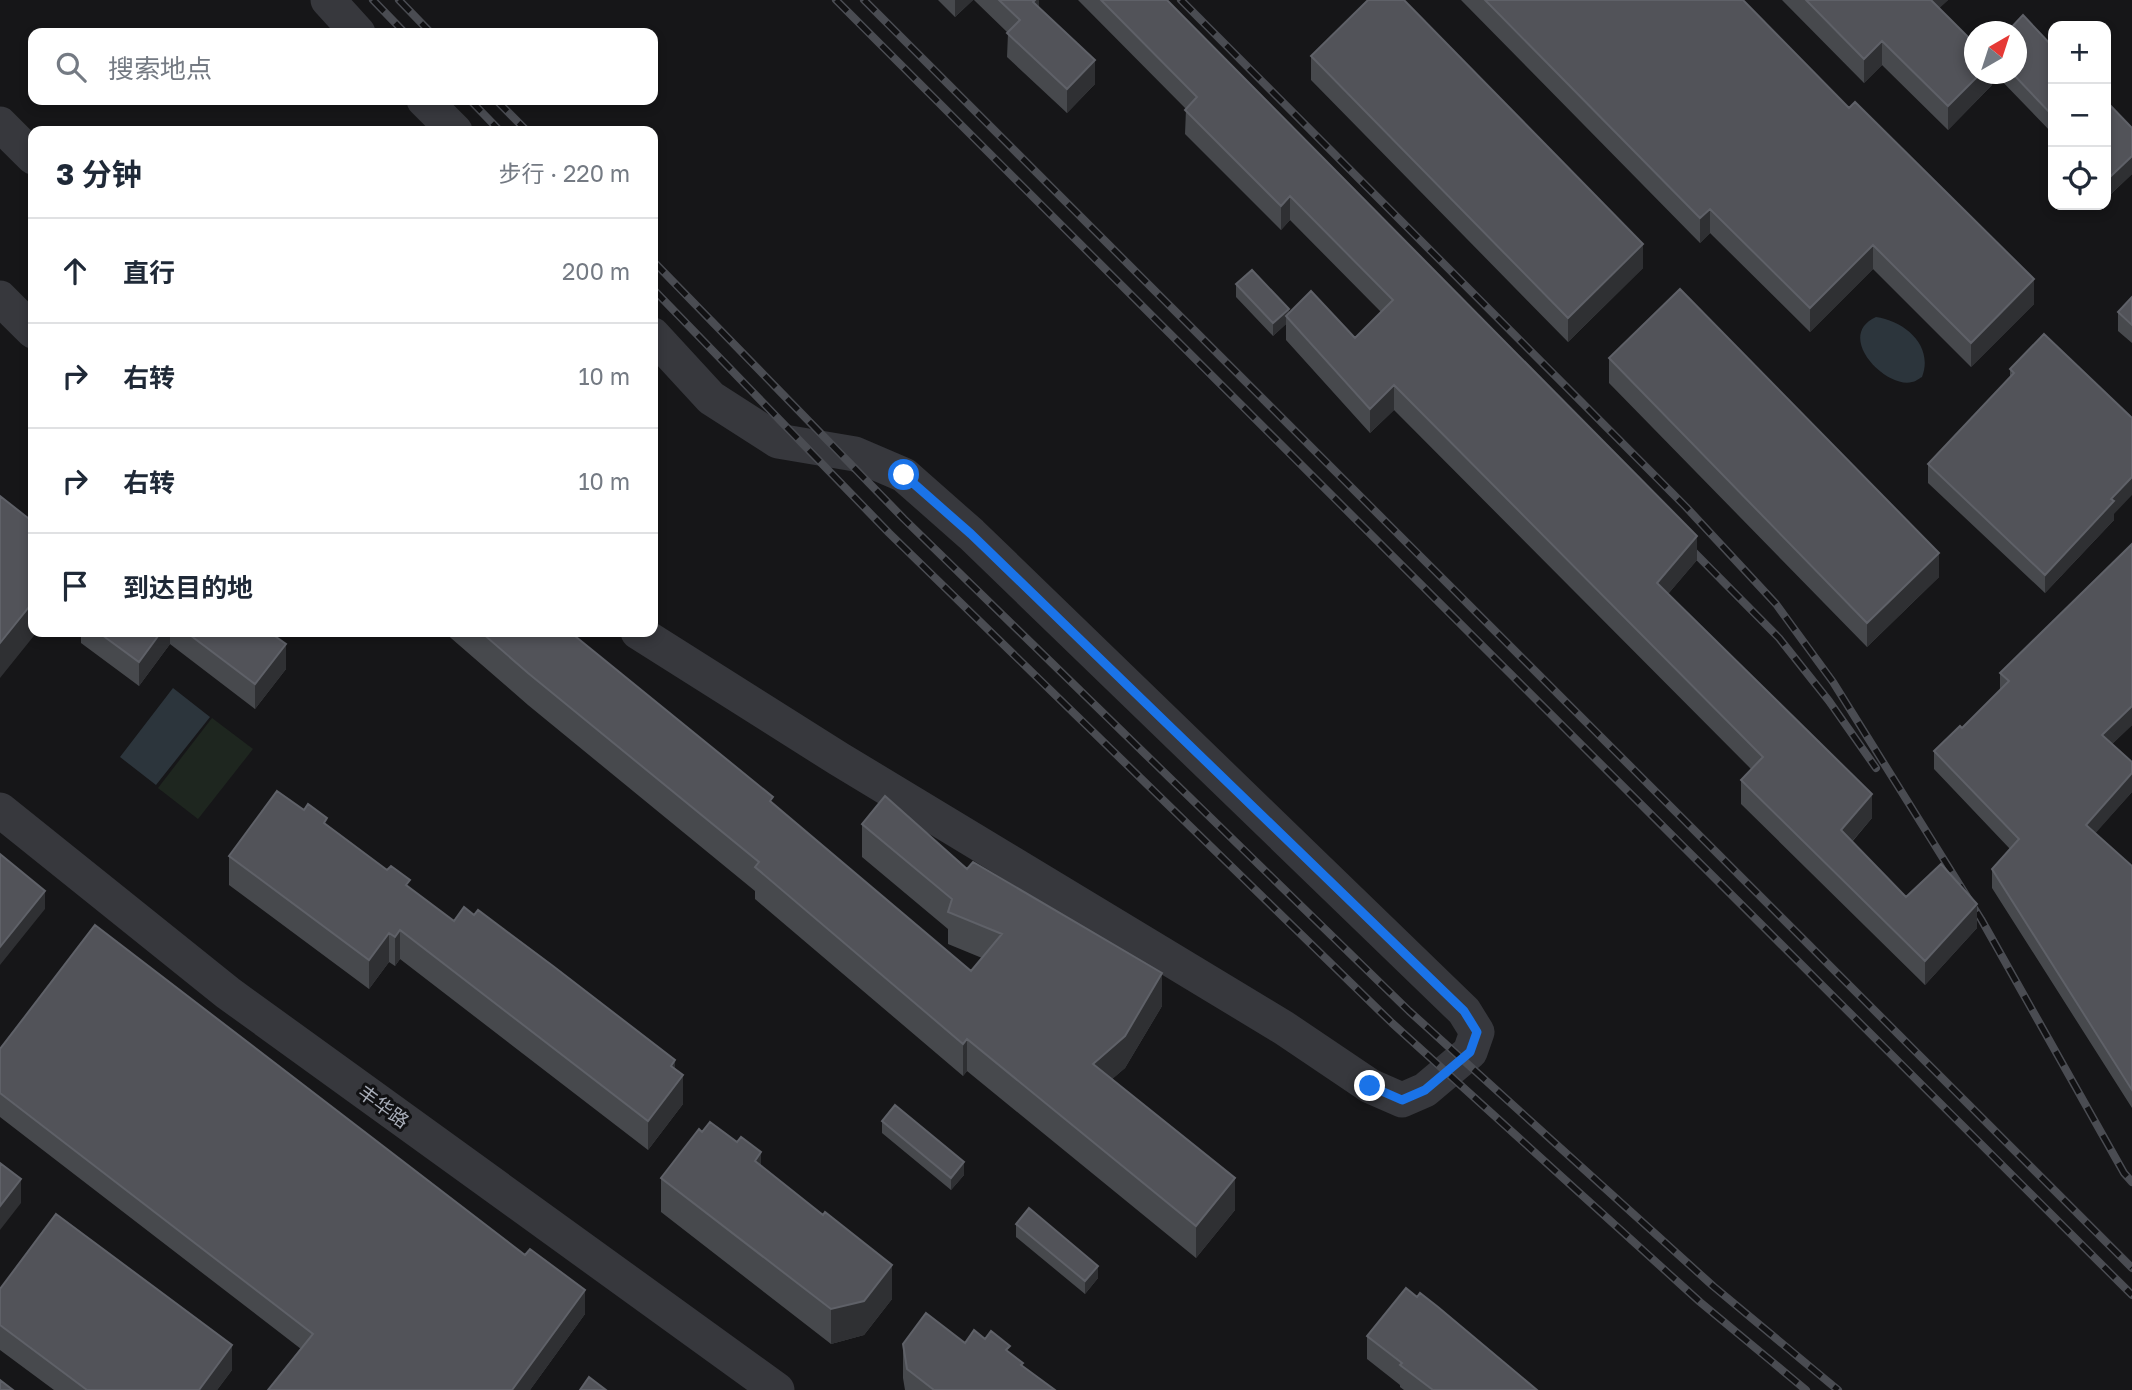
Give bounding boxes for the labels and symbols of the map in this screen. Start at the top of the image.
north arrow [1964,21,2027,84]
route start [888,459,919,490]
route end [1354,1070,1385,1101]
street label: 丰华路 [354,1080,414,1132]

